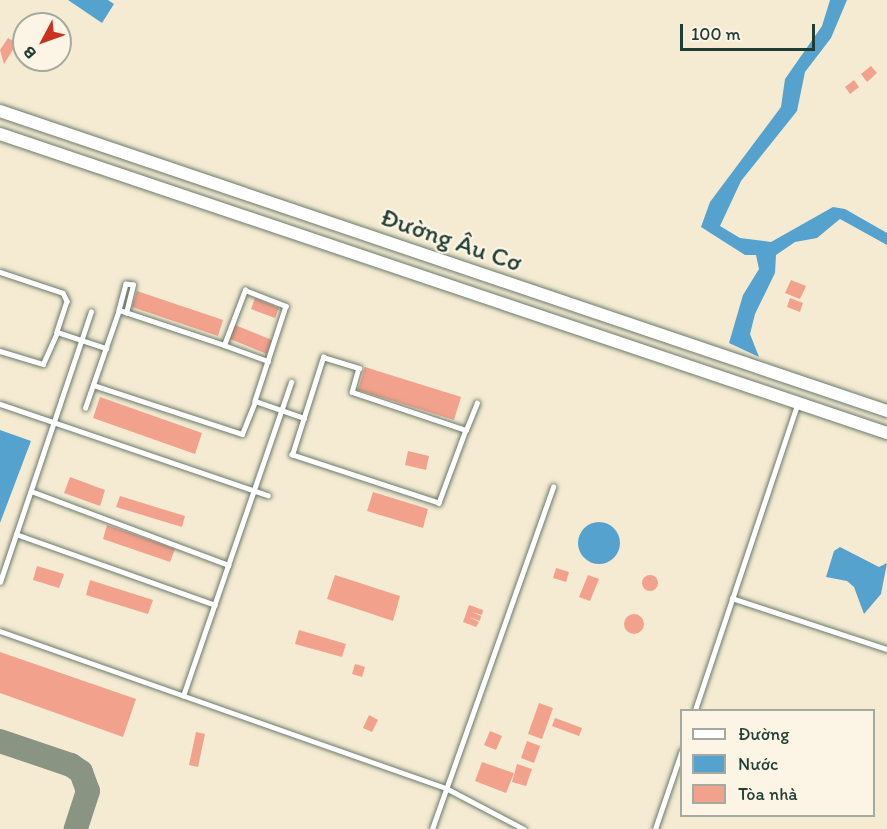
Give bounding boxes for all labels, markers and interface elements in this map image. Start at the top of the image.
north arrow [12,12,72,72]
scale bar [683,12,818,50]
text: 100 m [691,23,741,45]
text: B [19,43,40,63]
street label: Đường Âu Cơ [377,201,525,279]
legend [680,709,875,817]
text: Đường [738,723,789,745]
text: Nước [738,753,778,775]
text: Tòa nhà [738,783,798,805]

